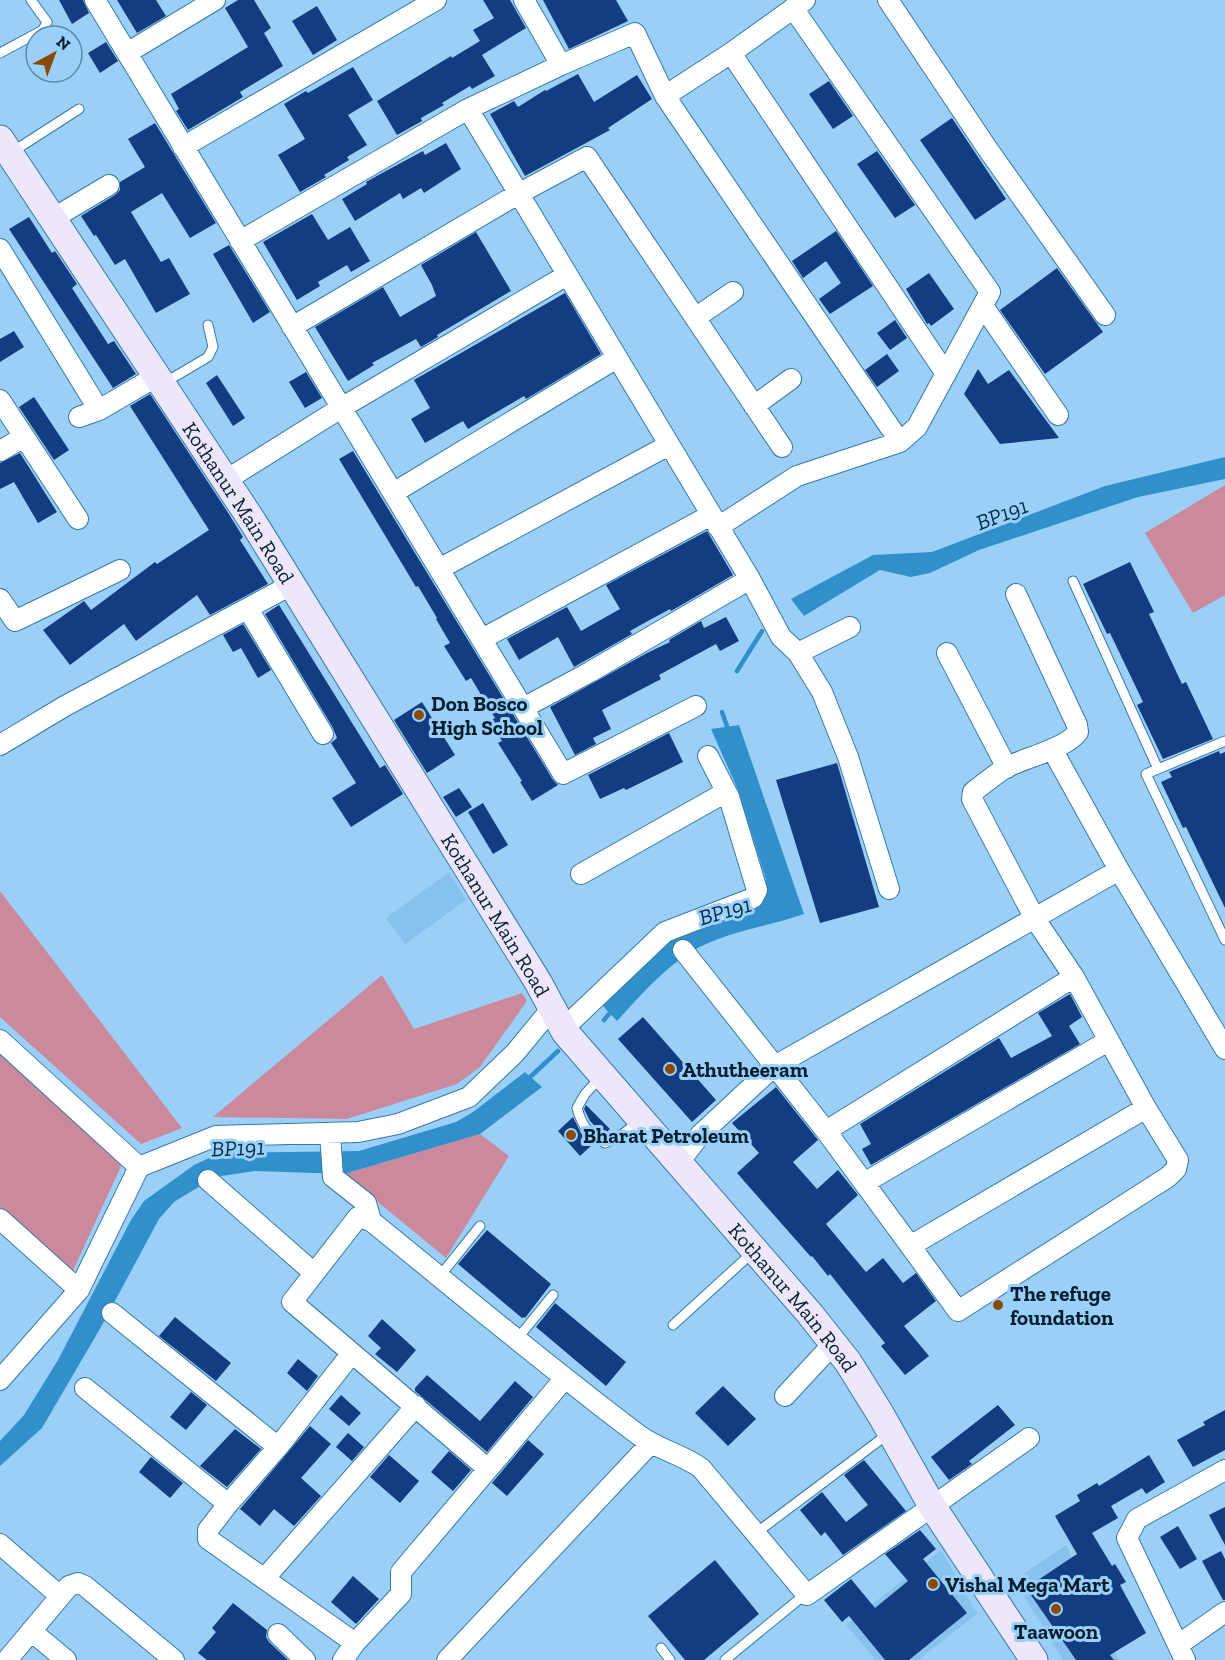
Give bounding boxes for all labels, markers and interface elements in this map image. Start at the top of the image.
north arrow [24,24,84,84]
text: N [53,32,74,54]
street label: Kothanur Main Road [178,417,300,588]
water label: BP191 [972,492,1032,536]
place label: Don Bosco High School [431,691,543,740]
marker: Don Bosco High School [412,708,426,722]
street label: Kothanur Main Road [436,829,556,1001]
water label: BP191 [696,891,754,931]
place label: Athutheeram [682,1057,809,1082]
marker: Athutheeram [663,1062,677,1076]
place label: Bharat Petroleum [583,1123,749,1148]
marker: Bharat Petroleum [564,1128,578,1142]
water label: BP191 [211,1134,265,1162]
street label: Kothanur Main Road [724,1217,863,1376]
place label: The refuge foundation [1010,1281,1114,1330]
marker: The refuge foundation [991,1298,1005,1312]
place label: Vishal Mega Mart [945,1572,1110,1597]
marker: Vishal Mega Mart [926,1577,940,1591]
marker: Taawoon [1049,1602,1063,1616]
place label: Taawoon [1014,1619,1099,1644]

